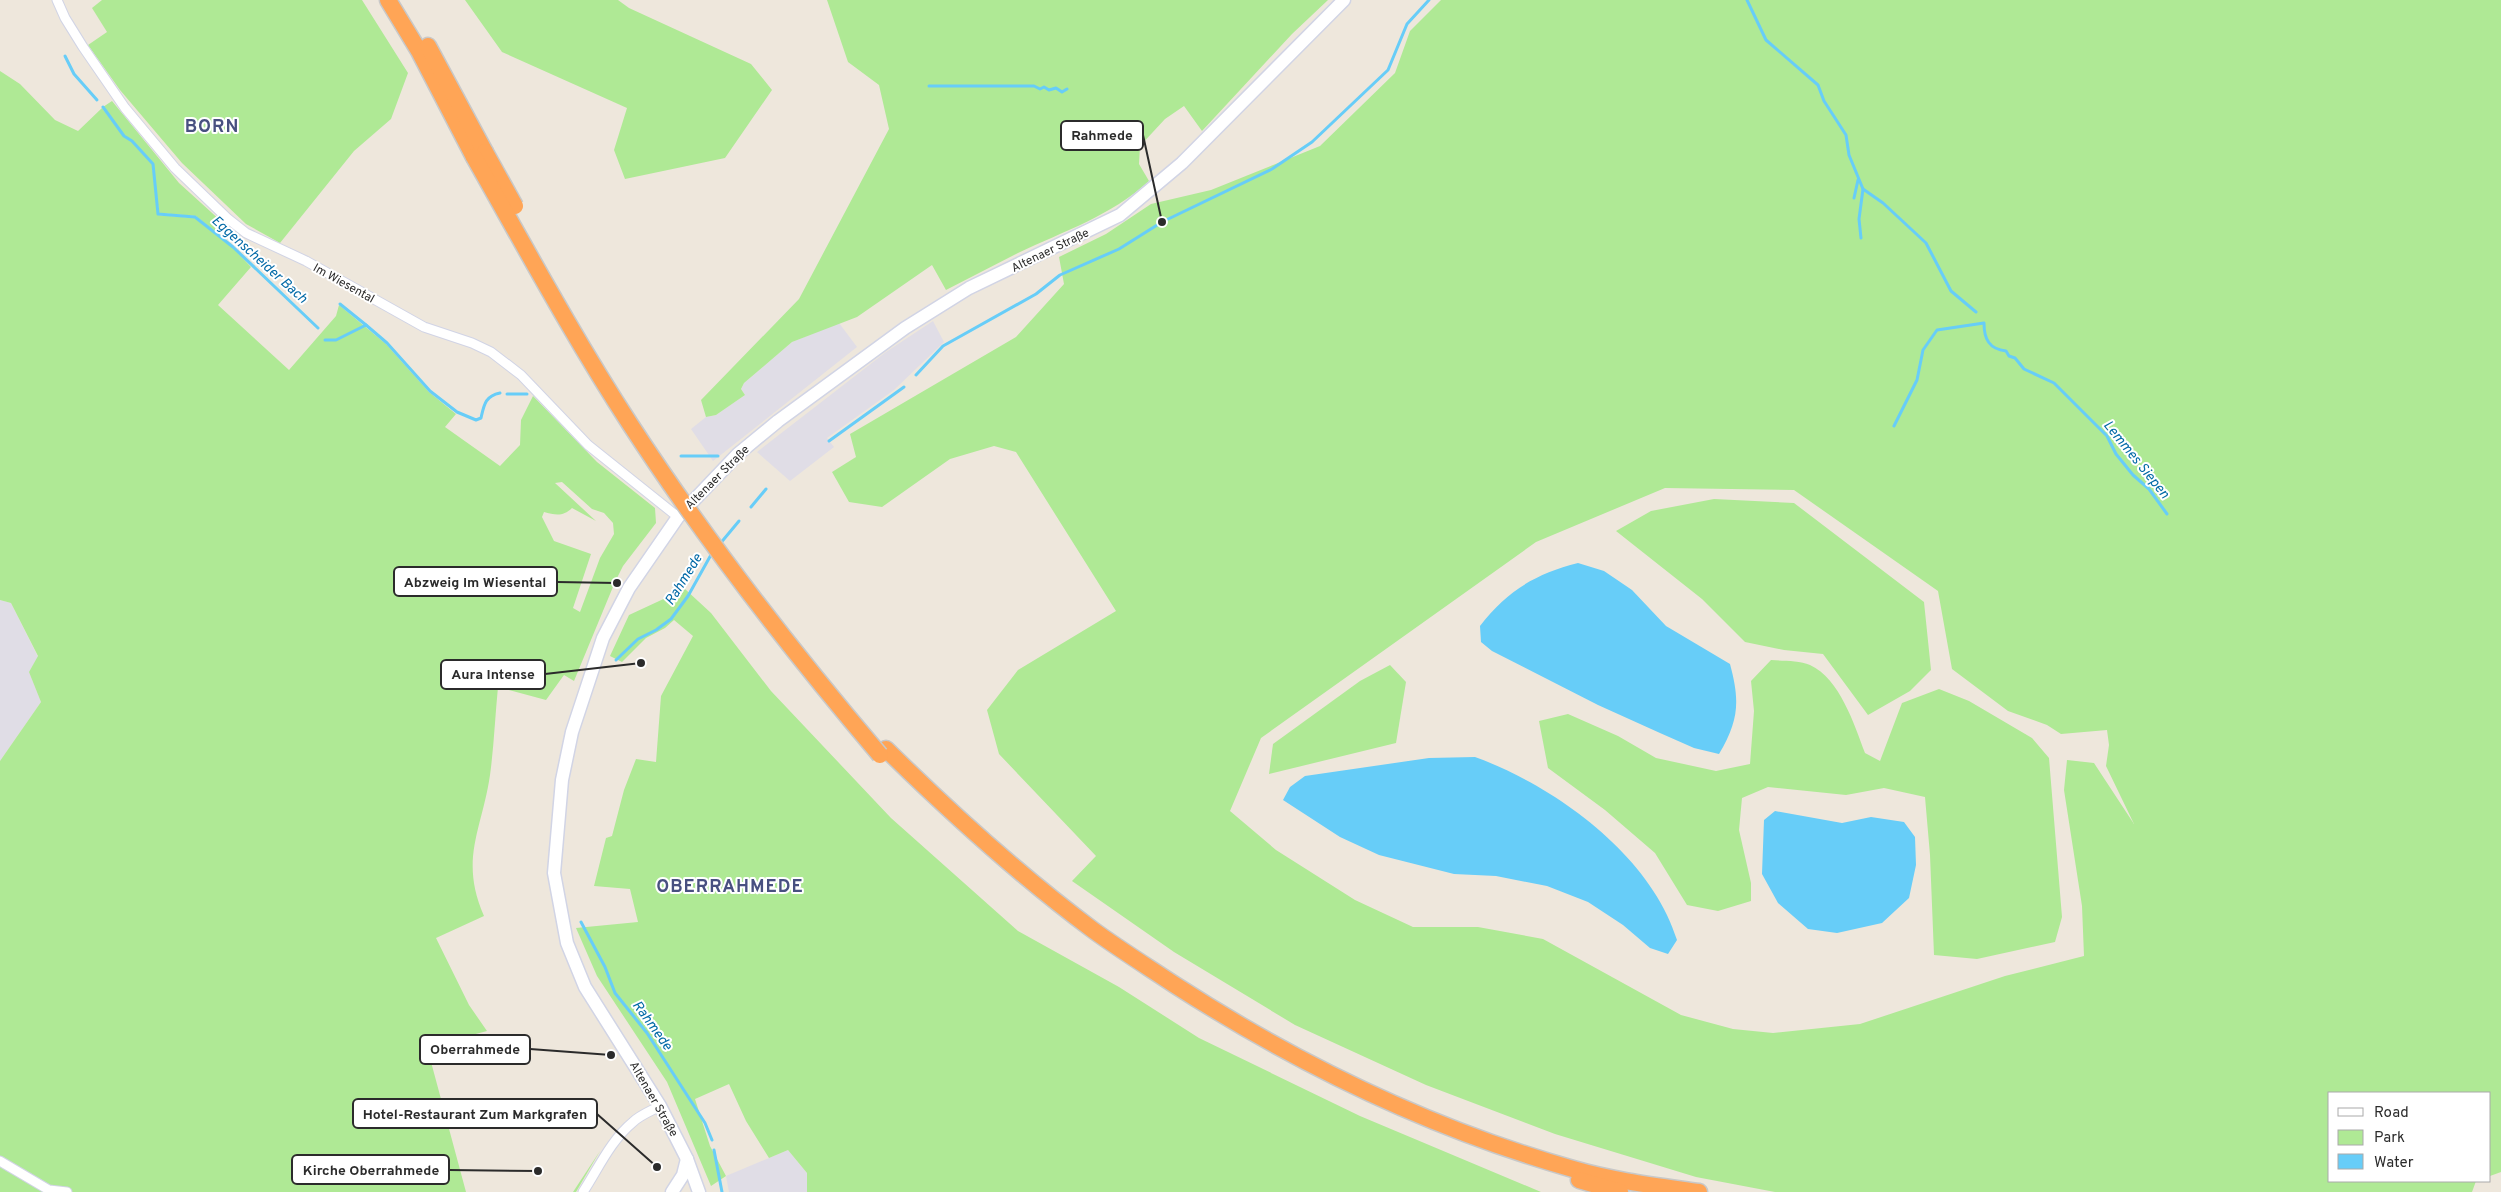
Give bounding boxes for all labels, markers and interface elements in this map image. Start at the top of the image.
district label: BORN [185,116,239,139]
callout: Rahmede [1061,121,1143,150]
text: Rahmede [1071,128,1133,145]
water label: Eggenscheider Bach [208,213,311,308]
street label: Altenaer Straße [1009,225,1092,277]
street label: Im Wiesental [310,260,377,307]
water label: Lemmes Siepen [2099,417,2173,503]
street label: Altenaer Straße [682,442,753,513]
water label: Rahmede [662,550,707,609]
callout: Abzweig Im Wiesental [394,567,557,596]
text: Abzweig Im Wiesental [404,575,546,592]
callout: Aura Intense [441,660,545,689]
text: Aura Intense [451,667,535,684]
district label: OBERRAHMEDE [656,876,804,899]
water label: Rahmede [628,998,676,1055]
callout: Oberrahmede [420,1035,530,1064]
text: Oberrahmede [430,1042,520,1059]
street label: Altenaer Straße [625,1059,681,1140]
legend [2328,1092,2491,1182]
callout: Hotel-Restaurant Zum Markgrafen [353,1099,597,1128]
text: Road [2374,1104,2409,1123]
text: Hotel-Restaurant Zum Markgrafen [363,1107,587,1124]
text: Park [2374,1129,2405,1148]
text: Water [2374,1154,2414,1173]
callout: Kirche Oberrahmede [292,1155,449,1184]
text: Kirche Oberrahmede [303,1163,439,1180]

